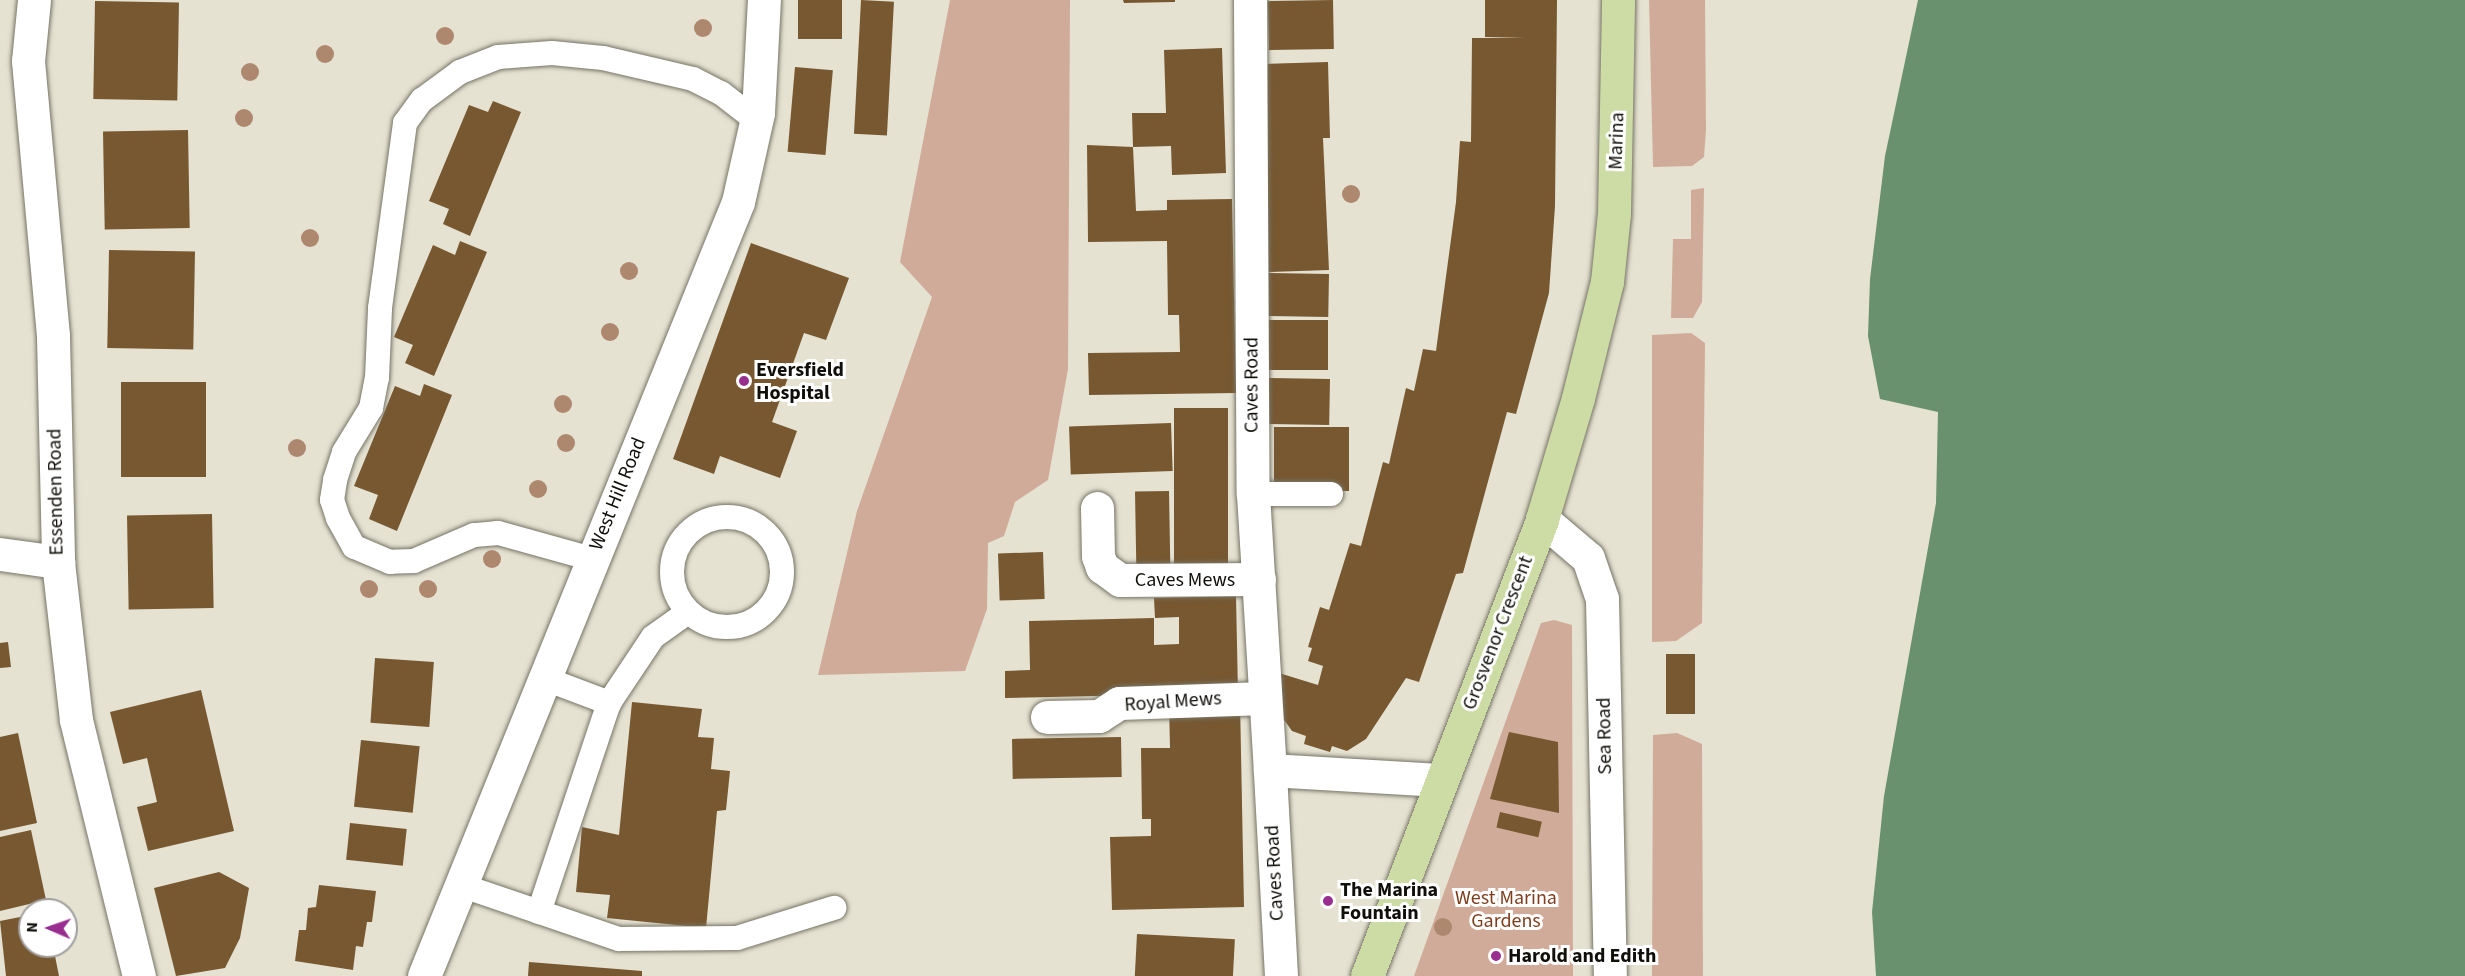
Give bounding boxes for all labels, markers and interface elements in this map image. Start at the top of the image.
street label: Marina [1604,112,1630,170]
street label: Caves Road [1240,337,1264,433]
place label: Eversfield Hospital [756,358,844,405]
marker: Eversfield Hospital [737,374,751,388]
street label: Essenden Road [43,428,69,556]
street label: West Hill Road [584,434,652,554]
street label: Grosvenor Crescent [1458,553,1538,713]
street label: Caves Mews [1135,568,1235,592]
street label: Royal Mews [1124,687,1222,717]
street label: Sea Road [1592,697,1618,775]
street label: Caves Road [1261,824,1289,922]
place label: The Marina Fountain [1340,878,1438,925]
park label: West Marina Gardens [1455,887,1557,934]
marker: The Marina Fountain [1321,894,1335,908]
north arrow [18,898,78,958]
text: N [21,922,43,933]
place label: Harold and Edith [1508,944,1656,968]
marker: Harold and Edith [1489,949,1503,963]

